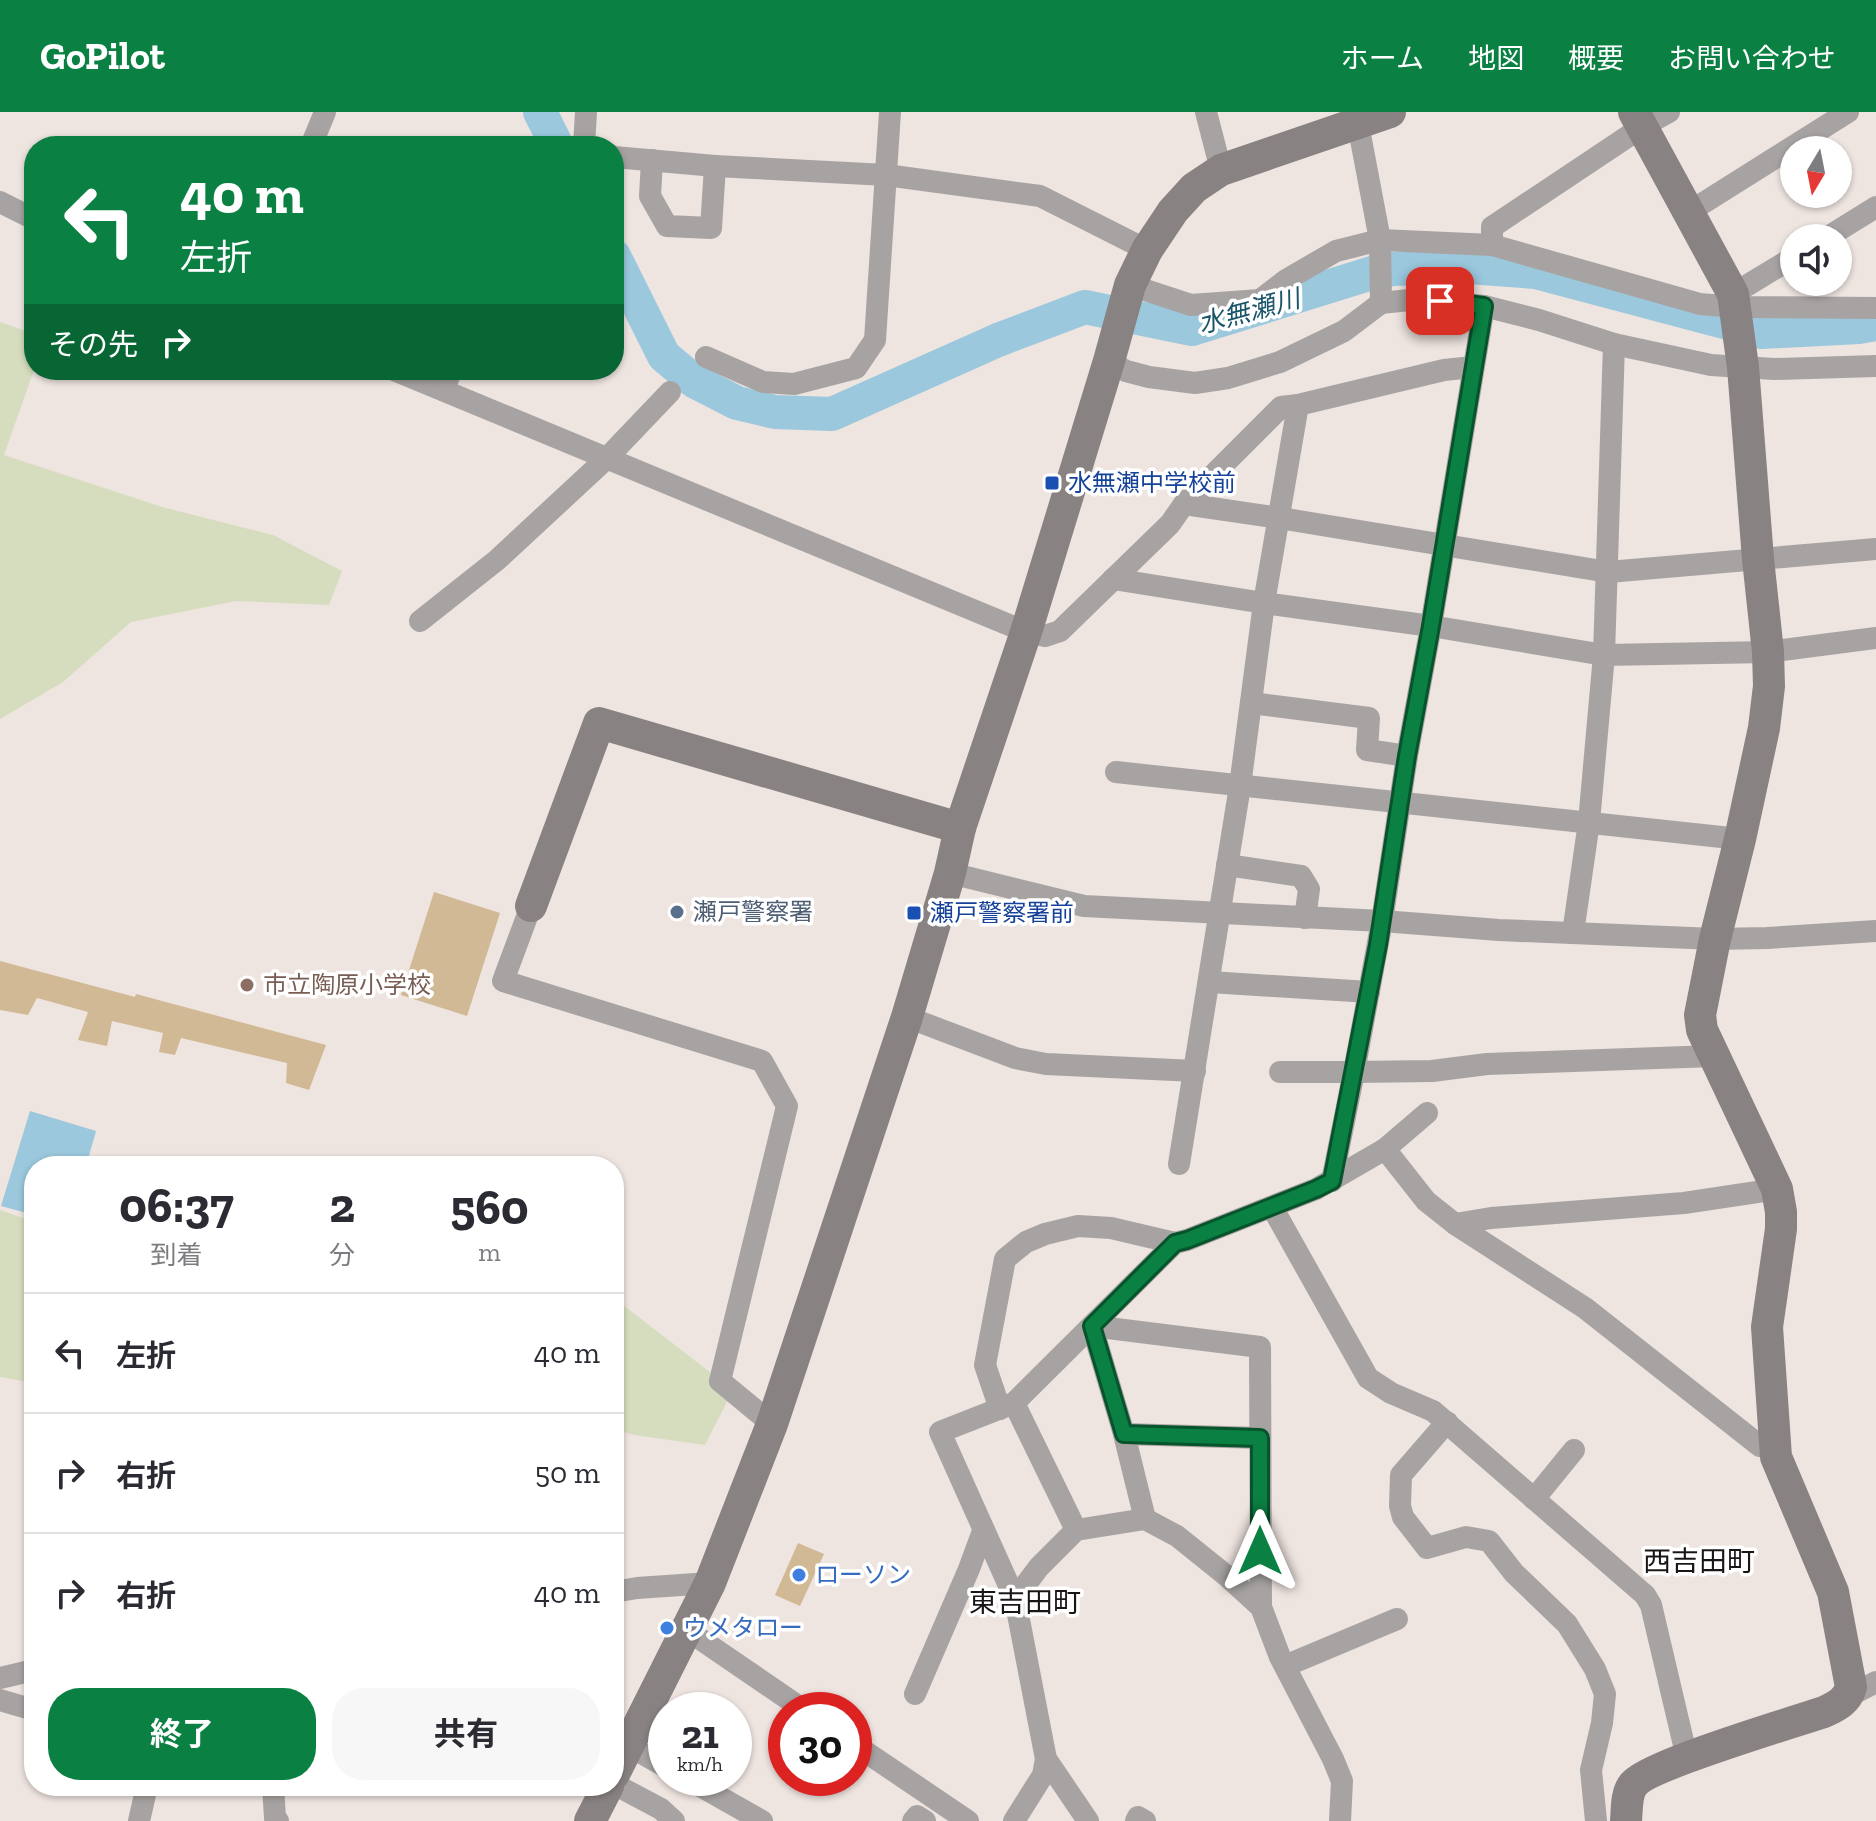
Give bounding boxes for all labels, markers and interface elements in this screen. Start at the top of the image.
text: GoPilot [40,33,165,79]
text: ホーム [1341,42,1424,75]
text: 地図 [1468,42,1524,75]
text: 概要 [1568,42,1624,75]
text: お問い合わせ [1668,42,1836,75]
north arrow [1780,136,1852,208]
map controls [1780,136,1852,296]
text: 40 m [180,160,304,227]
icon: left [48,168,152,272]
button: sound [1780,224,1852,296]
text: 左折 [180,236,252,279]
pin [1406,267,1474,335]
icon: arrive [1418,279,1462,323]
water label: 水無瀬川 [1195,281,1306,340]
icon: right [154,320,198,364]
text: その先 [48,327,138,363]
place label: 水無瀬中学校前 [1068,468,1236,497]
marker: 水無瀬中学校前 [1043,474,1061,492]
place label: 瀬戸警察署 [693,897,813,926]
place label: 瀬戸警察署前 [930,898,1074,927]
marker: 瀬戸警察署 [668,903,686,921]
marker: 瀬戸警察署前 [905,904,923,922]
place label: 市立陶原小学校 [263,970,431,999]
marker: 市立陶原小学校 [238,976,256,994]
text: 06:37 [119,1177,234,1234]
text: 2 [329,1177,355,1234]
text: 560 [450,1179,529,1236]
text: m [478,1236,501,1268]
text: 到着 [151,1239,203,1271]
text: 分 [329,1239,355,1271]
icon: left [48,1331,92,1375]
text: 40 m [534,1335,600,1371]
text: 左折 [116,1338,176,1374]
icon: right [48,1451,92,1495]
text: 50 m [535,1455,600,1491]
text: 右折 [116,1458,176,1494]
position arrow [1218,1509,1302,1593]
district label: 西吉田町 [1643,1545,1755,1578]
place label: ローソン [815,1560,911,1589]
marker: ローソン [790,1566,808,1584]
icon: right [48,1571,92,1615]
text: 40 m [534,1575,600,1611]
text: 右折 [116,1578,176,1614]
district label: 東吉田町 [969,1586,1081,1619]
place label: ウメタロー [683,1613,803,1642]
marker: ウメタロー [658,1619,676,1637]
button: 終了 [48,1688,316,1780]
button: 共有 [332,1688,600,1780]
speed limit sign: 30 [768,1692,872,1796]
text: 21 [681,1710,719,1758]
text: km/h [677,1752,723,1776]

